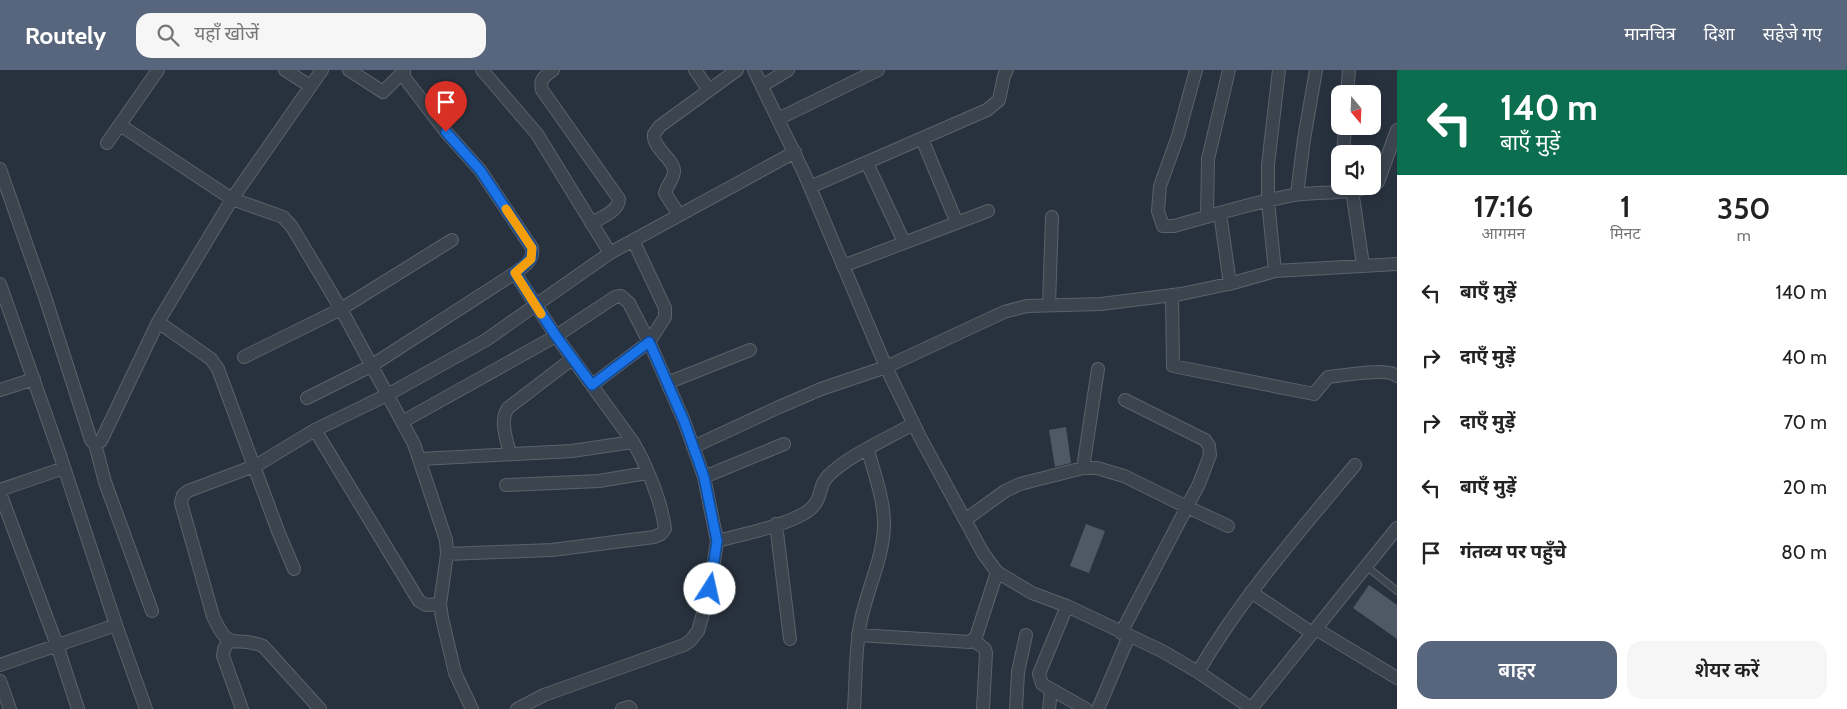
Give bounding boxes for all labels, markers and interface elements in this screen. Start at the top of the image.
search box [136,13,486,58]
text: Routely [25,21,106,50]
icon: search [154,21,182,49]
text: यहाँ खोजें [194,22,259,45]
text: मानचित्र [1624,23,1676,45]
text: दिशा [1704,23,1735,45]
text: सहेजे गए [1763,23,1822,45]
pin [425,81,467,132]
north arrow [1331,85,1381,135]
map controls [1331,85,1381,195]
text: 140 m [1500,86,1598,129]
icon: arrive [432,88,460,116]
icon: left [1417,90,1482,155]
text: बाएँ मुड़ें [1500,129,1560,156]
button: sound [1331,145,1381,195]
text: 17:16 [1474,188,1533,225]
text: 1 [1620,188,1631,225]
text: 350 [1717,190,1770,227]
text: आगमन [1482,224,1525,243]
text: मिनट [1610,224,1641,243]
text: m [1737,226,1751,245]
icon: left [1417,279,1445,307]
text: बाएँ मुड़ें [1460,280,1516,303]
text: 140 m [1776,281,1827,304]
icon: right [1417,344,1445,372]
text: दाएँ मुड़ें [1460,345,1515,368]
text: 40 m [1782,346,1827,369]
icon: right [1417,409,1445,437]
text: दाएँ मुड़ें [1460,410,1515,433]
text: 70 m [1783,411,1827,434]
icon: left [1417,474,1445,502]
text: बाएँ मुड़ें [1460,475,1516,498]
text: 20 m [1783,476,1827,499]
icon: arrive [1417,539,1445,567]
text: गंतव्य पर पहुँचे [1460,540,1566,563]
text: 80 m [1781,541,1827,564]
position arrow [683,562,735,614]
button: बाहर [1417,641,1617,699]
button: शेयर करें [1627,641,1827,699]

